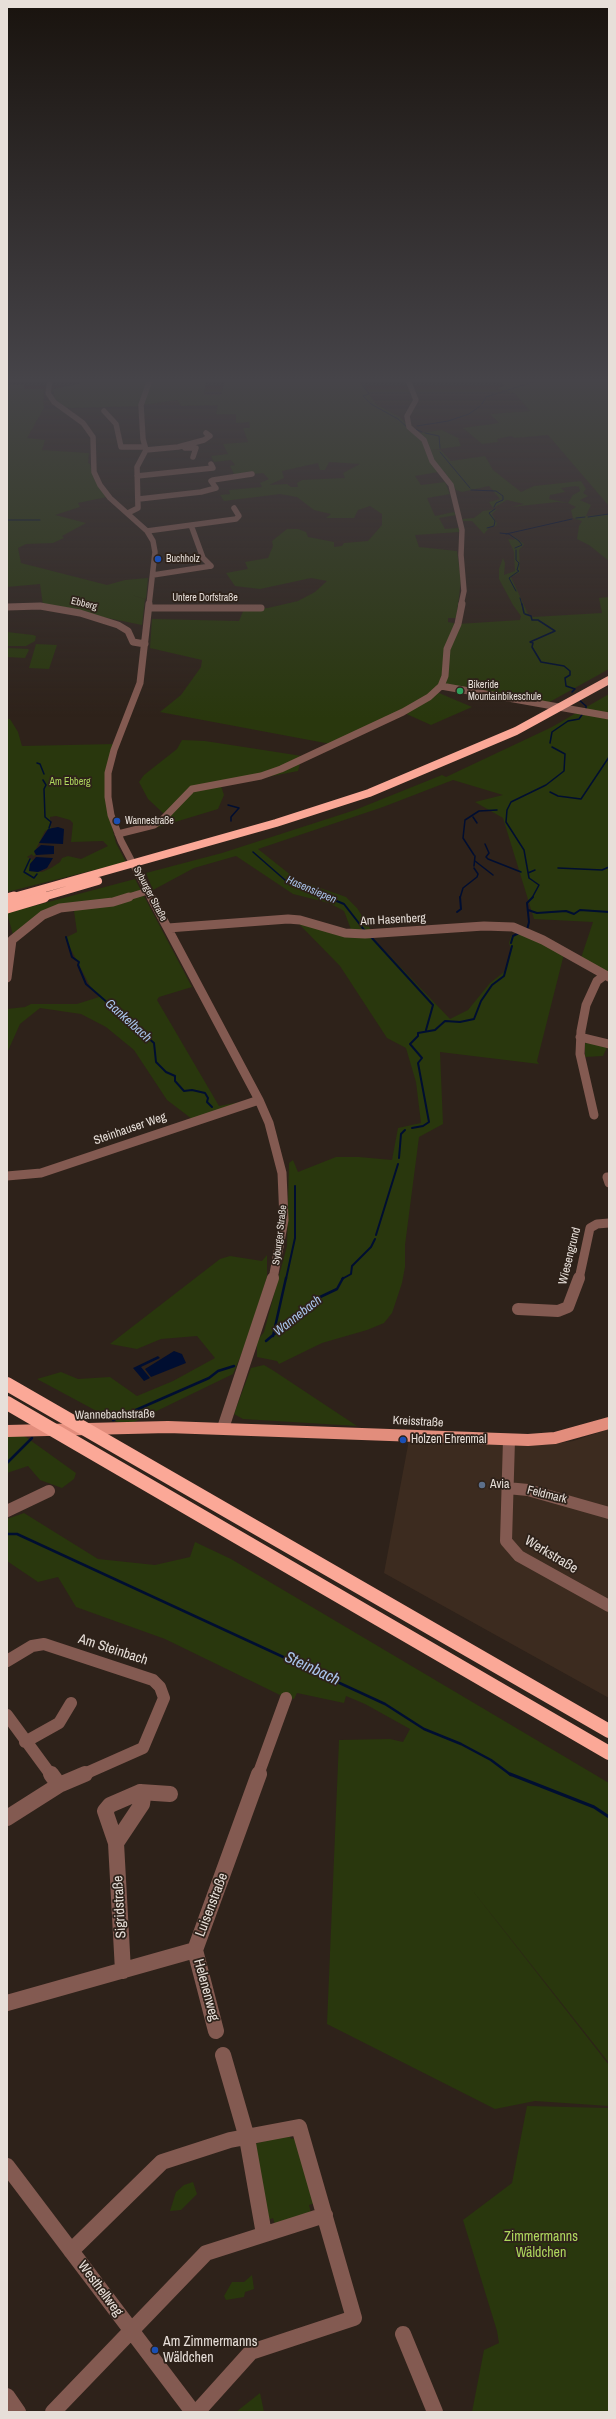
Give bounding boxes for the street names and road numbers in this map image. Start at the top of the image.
street label: Untere Dorfstraße [172,592,238,604]
street label: Ebberg [70,595,98,613]
street label: Syburger Straße [131,865,169,923]
street label: Am Hasenberg [360,911,426,929]
street label: Steinhauser Weg [92,1110,168,1148]
street label: Syburger Straße [270,1204,290,1266]
street label: Wiesengrund [556,1226,584,1286]
street label: Wannebachstraße [75,1407,155,1423]
street label: Kreisstraße [392,1413,444,1431]
street label: Feldmark [526,1483,568,1507]
street label: Werkstraße [521,1533,581,1577]
street label: Am Steinbach [76,1631,150,1669]
street label: Luisenstraße [192,1871,232,1939]
street label: Sigridstraße [110,1875,130,1939]
street label: Helenenweg [190,1957,222,2023]
street label: Westhellweg [74,2258,126,2320]

